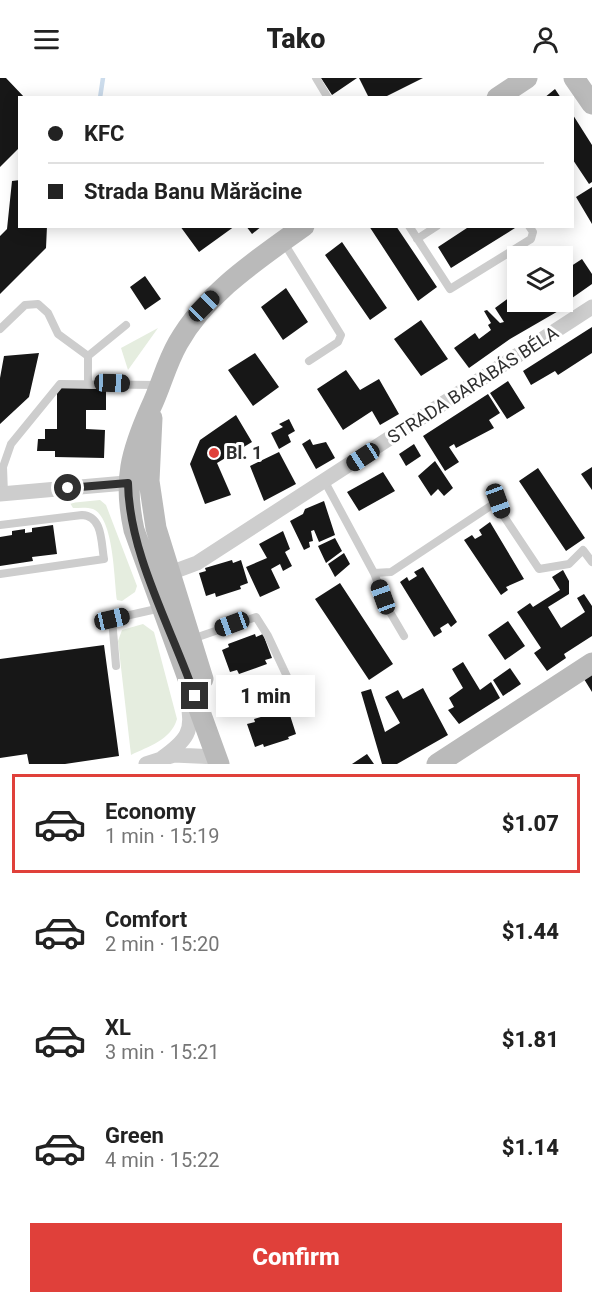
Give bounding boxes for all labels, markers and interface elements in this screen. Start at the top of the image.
icon: menu [30,23,63,56]
text: Tako [267,23,326,55]
icon: person [529,23,562,56]
text: KFC [84,121,124,146]
text: Strada Banu Mărăcine [84,179,302,204]
map controls [507,246,573,312]
button: layers [507,246,573,312]
car [185,287,223,325]
street label: STRADA BARABÁS BÉLA [384,321,562,448]
car [94,373,130,393]
car [343,440,383,474]
place label: Bl. 1 [226,442,262,463]
marker: Bl. 1 [207,446,221,460]
route start [54,474,81,501]
car [483,481,513,521]
car [368,577,398,617]
car [92,606,132,632]
car [212,609,252,639]
callout: 1 min [216,675,315,717]
route end [181,682,208,709]
text: 1 min [240,684,291,708]
icon: car [33,797,87,851]
text: Economy [105,799,196,824]
text: $1.07 [502,811,559,836]
text: 1 min · 15:19 [105,824,220,848]
icon: car [33,905,87,959]
text: Comfort [105,907,187,932]
text: $1.44 [502,919,559,944]
text: 2 min · 15:20 [105,932,220,956]
icon: car [33,1013,87,1067]
text: XL [105,1015,131,1040]
text: $1.81 [502,1027,559,1052]
text: 3 min · 15:21 [105,1040,220,1064]
icon: car [33,1121,87,1175]
text: Green [105,1123,164,1148]
text: $1.14 [502,1135,559,1160]
text: 4 min · 15:22 [105,1148,220,1172]
button: Confirm [30,1223,562,1292]

